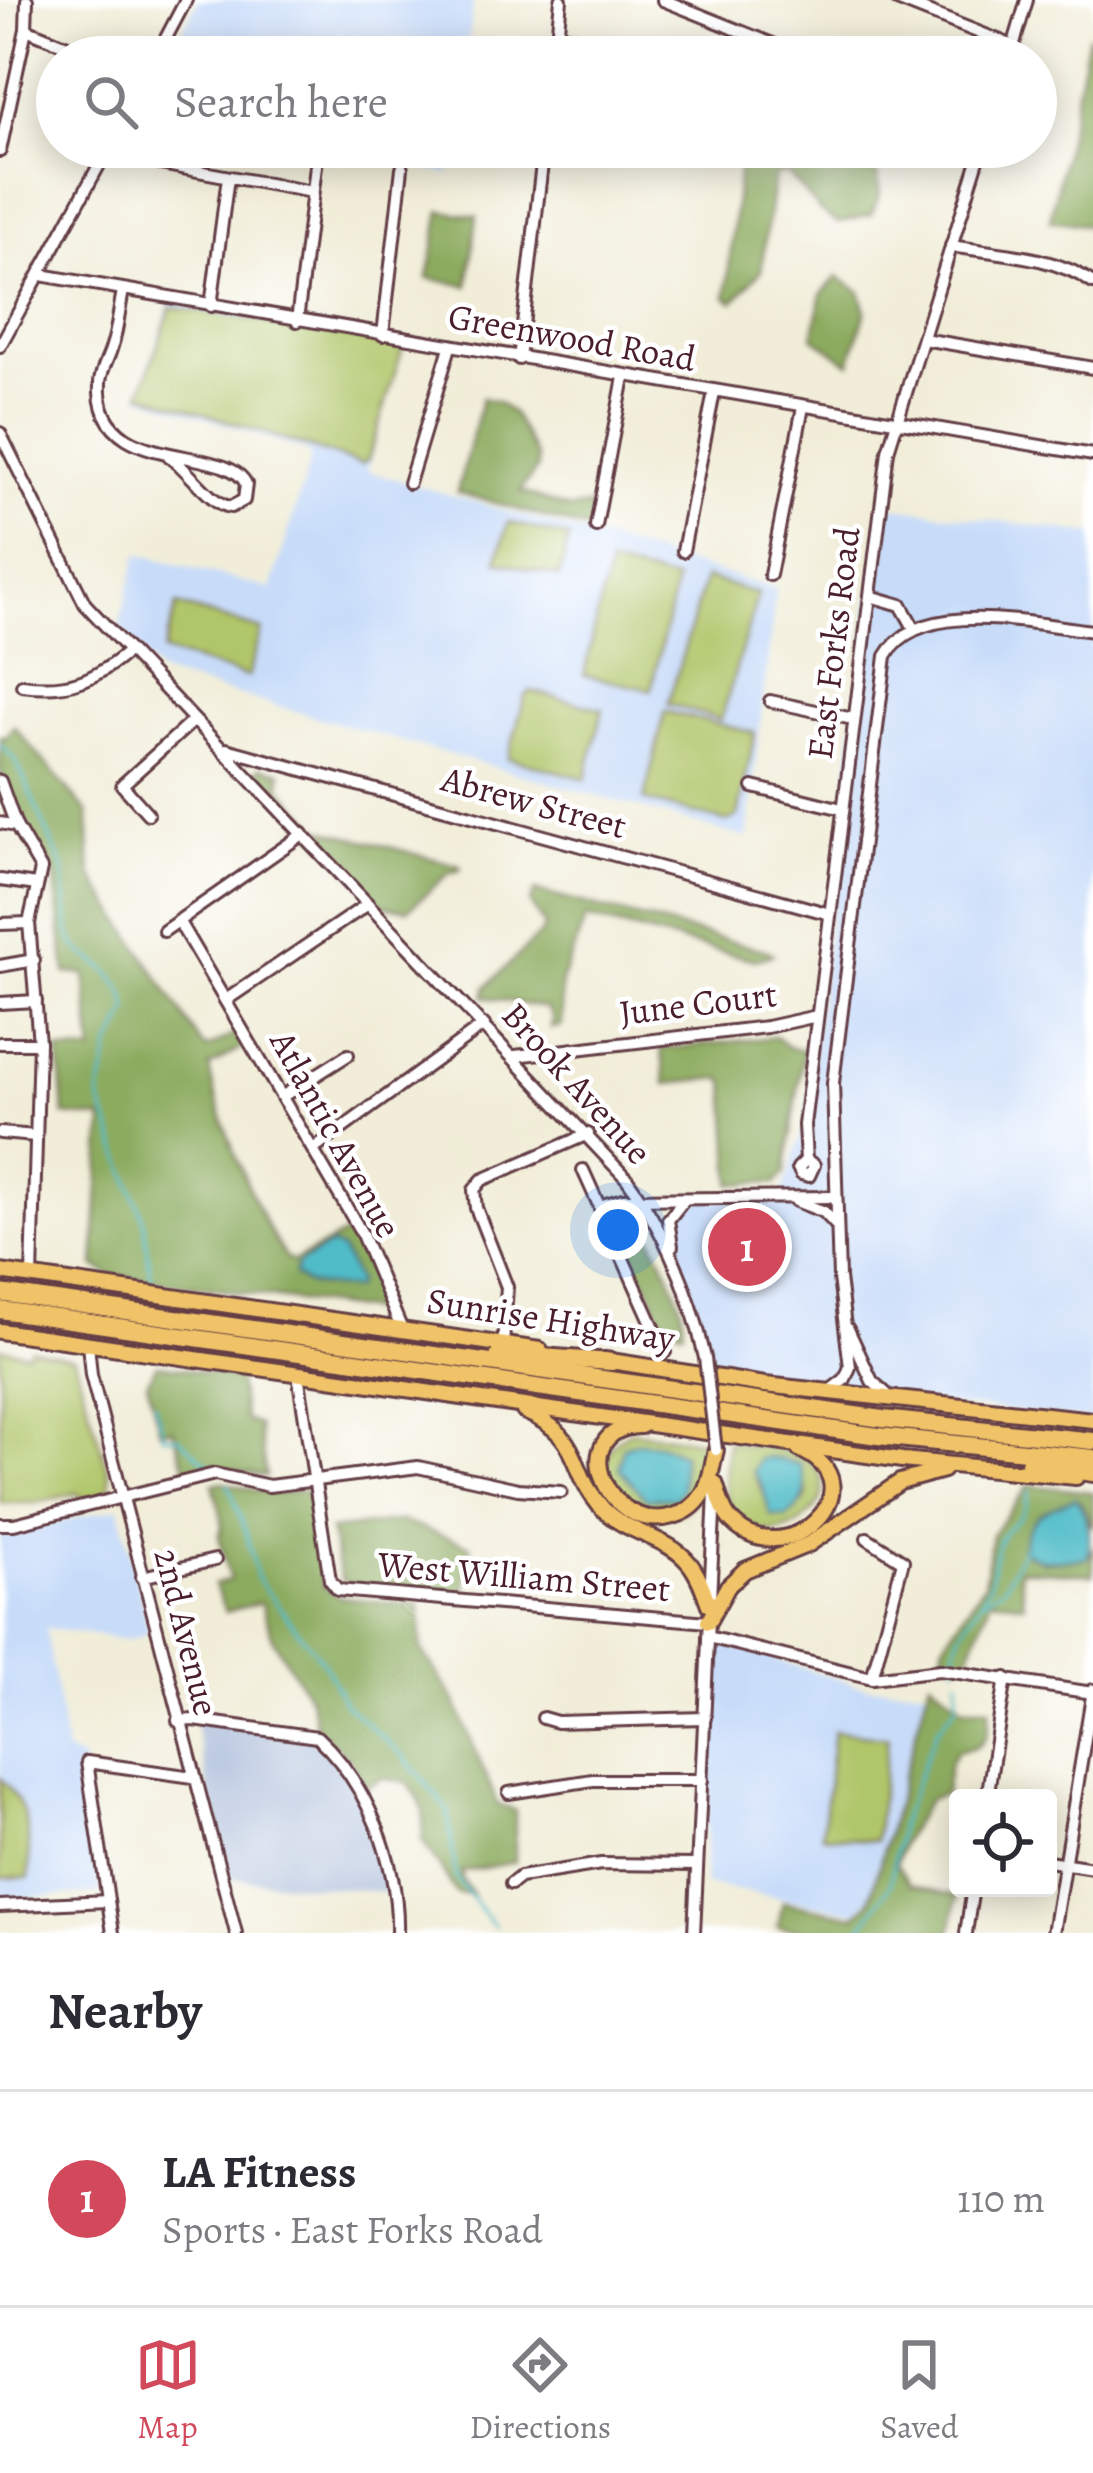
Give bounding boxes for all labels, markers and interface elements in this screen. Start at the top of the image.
search box [36,36,1057,168]
icon: search [78,69,144,135]
text: Search here [174,71,388,133]
street label: Greenwood Road [445,291,700,383]
street label: East Forks Road [794,523,872,762]
street label: Abrew Street [435,754,632,850]
street label: June Court [617,969,780,1037]
street label: Brook Avenue [491,991,663,1175]
street label: Atlantic Avenue [258,1021,413,1246]
your location [588,1200,648,1260]
pin: 1 [708,1202,786,1292]
street label: Sunrise Highway [423,1275,679,1363]
street label: West William Street [375,1539,672,1613]
street label: 2nd Avenue [143,1543,231,1721]
map controls [949,1789,1057,1897]
button: locate [949,1789,1057,1897]
text: Nearby [48,1976,202,2046]
text: LA Fitness [162,2141,356,2203]
text: 1 [80,2172,94,2225]
text: 110 m [957,2172,1045,2225]
text: Sports · East Forks Road [162,2203,543,2256]
tab: Map [135,2332,201,2449]
tab: Directions [470,2332,611,2449]
tab: Saved [880,2332,958,2449]

